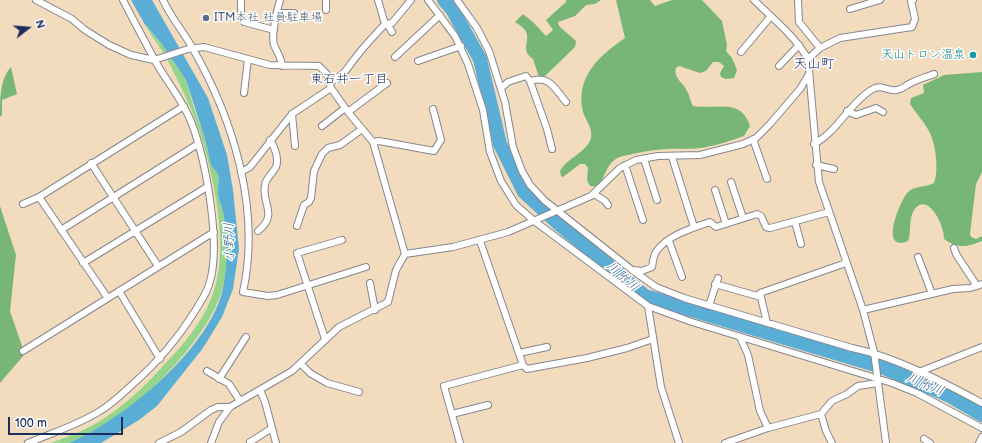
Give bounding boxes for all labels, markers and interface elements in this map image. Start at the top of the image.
north arrow [8,8,48,48]
place label: ITM本社 社員駐車場 [214,11,323,25]
marker: ITM本社 社員駐車場 [201,13,211,23]
text: N [33,18,47,30]
place label: 天山トロン温泉 [881,48,965,62]
marker: 天山トロン温泉 [968,50,978,60]
district label: 天山町 [793,56,835,72]
district label: 東石井一丁目 [310,72,388,88]
water label: 小野川 [222,222,238,262]
water label: 川附川 [602,258,642,296]
water label: 川附川 [904,370,946,400]
scale bar [10,409,125,435]
text: 100 m [15,416,47,431]

